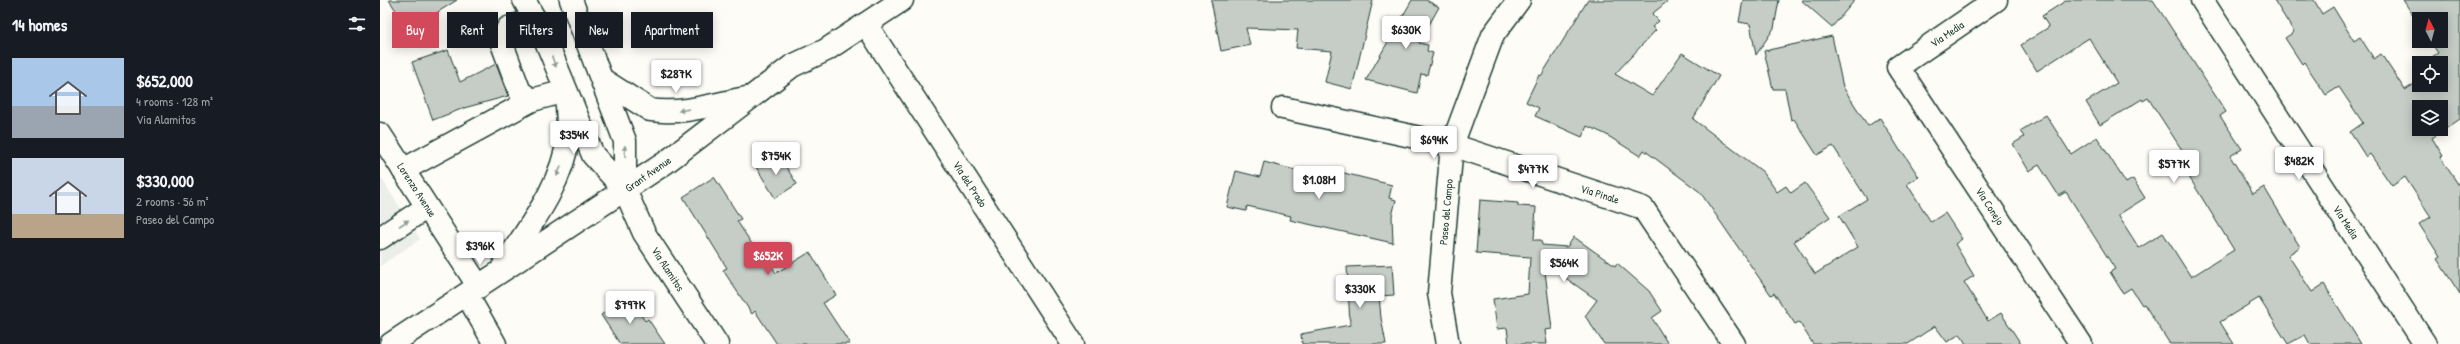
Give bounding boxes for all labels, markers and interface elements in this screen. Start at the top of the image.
chip: Buy [392,12,439,48]
chip: Rent [447,12,498,48]
chip: Filters [506,12,567,48]
chip: New [575,12,623,48]
chip: Apartment [631,12,713,48]
north arrow [2412,12,2448,48]
map controls [2412,12,2448,136]
text: 14 homes [12,13,67,36]
icon: filters [346,13,368,35]
pin: $630K [1378,16,1434,50]
street label: Via Media [1928,17,1967,50]
text: $630K [1391,20,1421,38]
one-way arrow [551,56,557,67]
button: locate [2412,56,2448,92]
pin: $287K [648,60,704,94]
text: $287K [660,64,692,82]
text: $652,000 [136,69,193,92]
icon: home [44,74,92,122]
text: 4 rooms · 128 m² [136,92,213,110]
button: layers [2412,100,2448,136]
one-way arrow [678,107,690,113]
text: Via Alamitos [136,110,196,128]
pin: $354K [546,121,602,155]
text: $354K [559,125,589,143]
pin: $694K [1406,126,1462,160]
text: $694K [1420,130,1448,148]
pin: $754K [748,142,804,176]
one-way arrow [622,144,628,157]
text: $754K [761,146,791,164]
pin: $482K [2271,147,2327,181]
pin: $577K [2146,150,2202,184]
text: $482K [2284,151,2314,169]
street label: Grant Avenue [622,153,674,195]
text: $577K [2158,154,2190,172]
pin: $477K [1505,155,1561,189]
street label: Via del Prado [950,158,990,210]
text: $477K [1517,159,1549,177]
street label: Lorenzo Avenue [394,160,440,220]
one-way arrow [556,165,563,177]
pin: $1.08M [1286,166,1352,200]
text: $330,000 [136,169,194,192]
text: $1.08M [1302,170,1336,188]
icon: home [44,174,92,222]
street label: Paseo del Campo [1436,178,1456,246]
street label: Via Pinale [1579,181,1622,207]
street label: Via Conejo [1973,184,2008,228]
text: 2 rooms · 56 m² [136,192,209,210]
street label: Via Media [2330,202,2362,242]
text: Paseo del Campo [136,210,214,228]
one-way arrow [399,219,409,227]
pin: $396K [452,232,508,266]
text: $396K [465,236,495,254]
pin: $652K [740,242,796,276]
street label: Via Alamitos [648,244,688,294]
text: $652K [753,246,783,264]
pin: $564K [1536,249,1592,283]
text: $564K [1550,253,1578,271]
pin: $330K [1332,275,1388,309]
text: $330K [1345,279,1375,297]
pin: $797K [602,291,658,325]
text: $797K [614,295,646,313]

